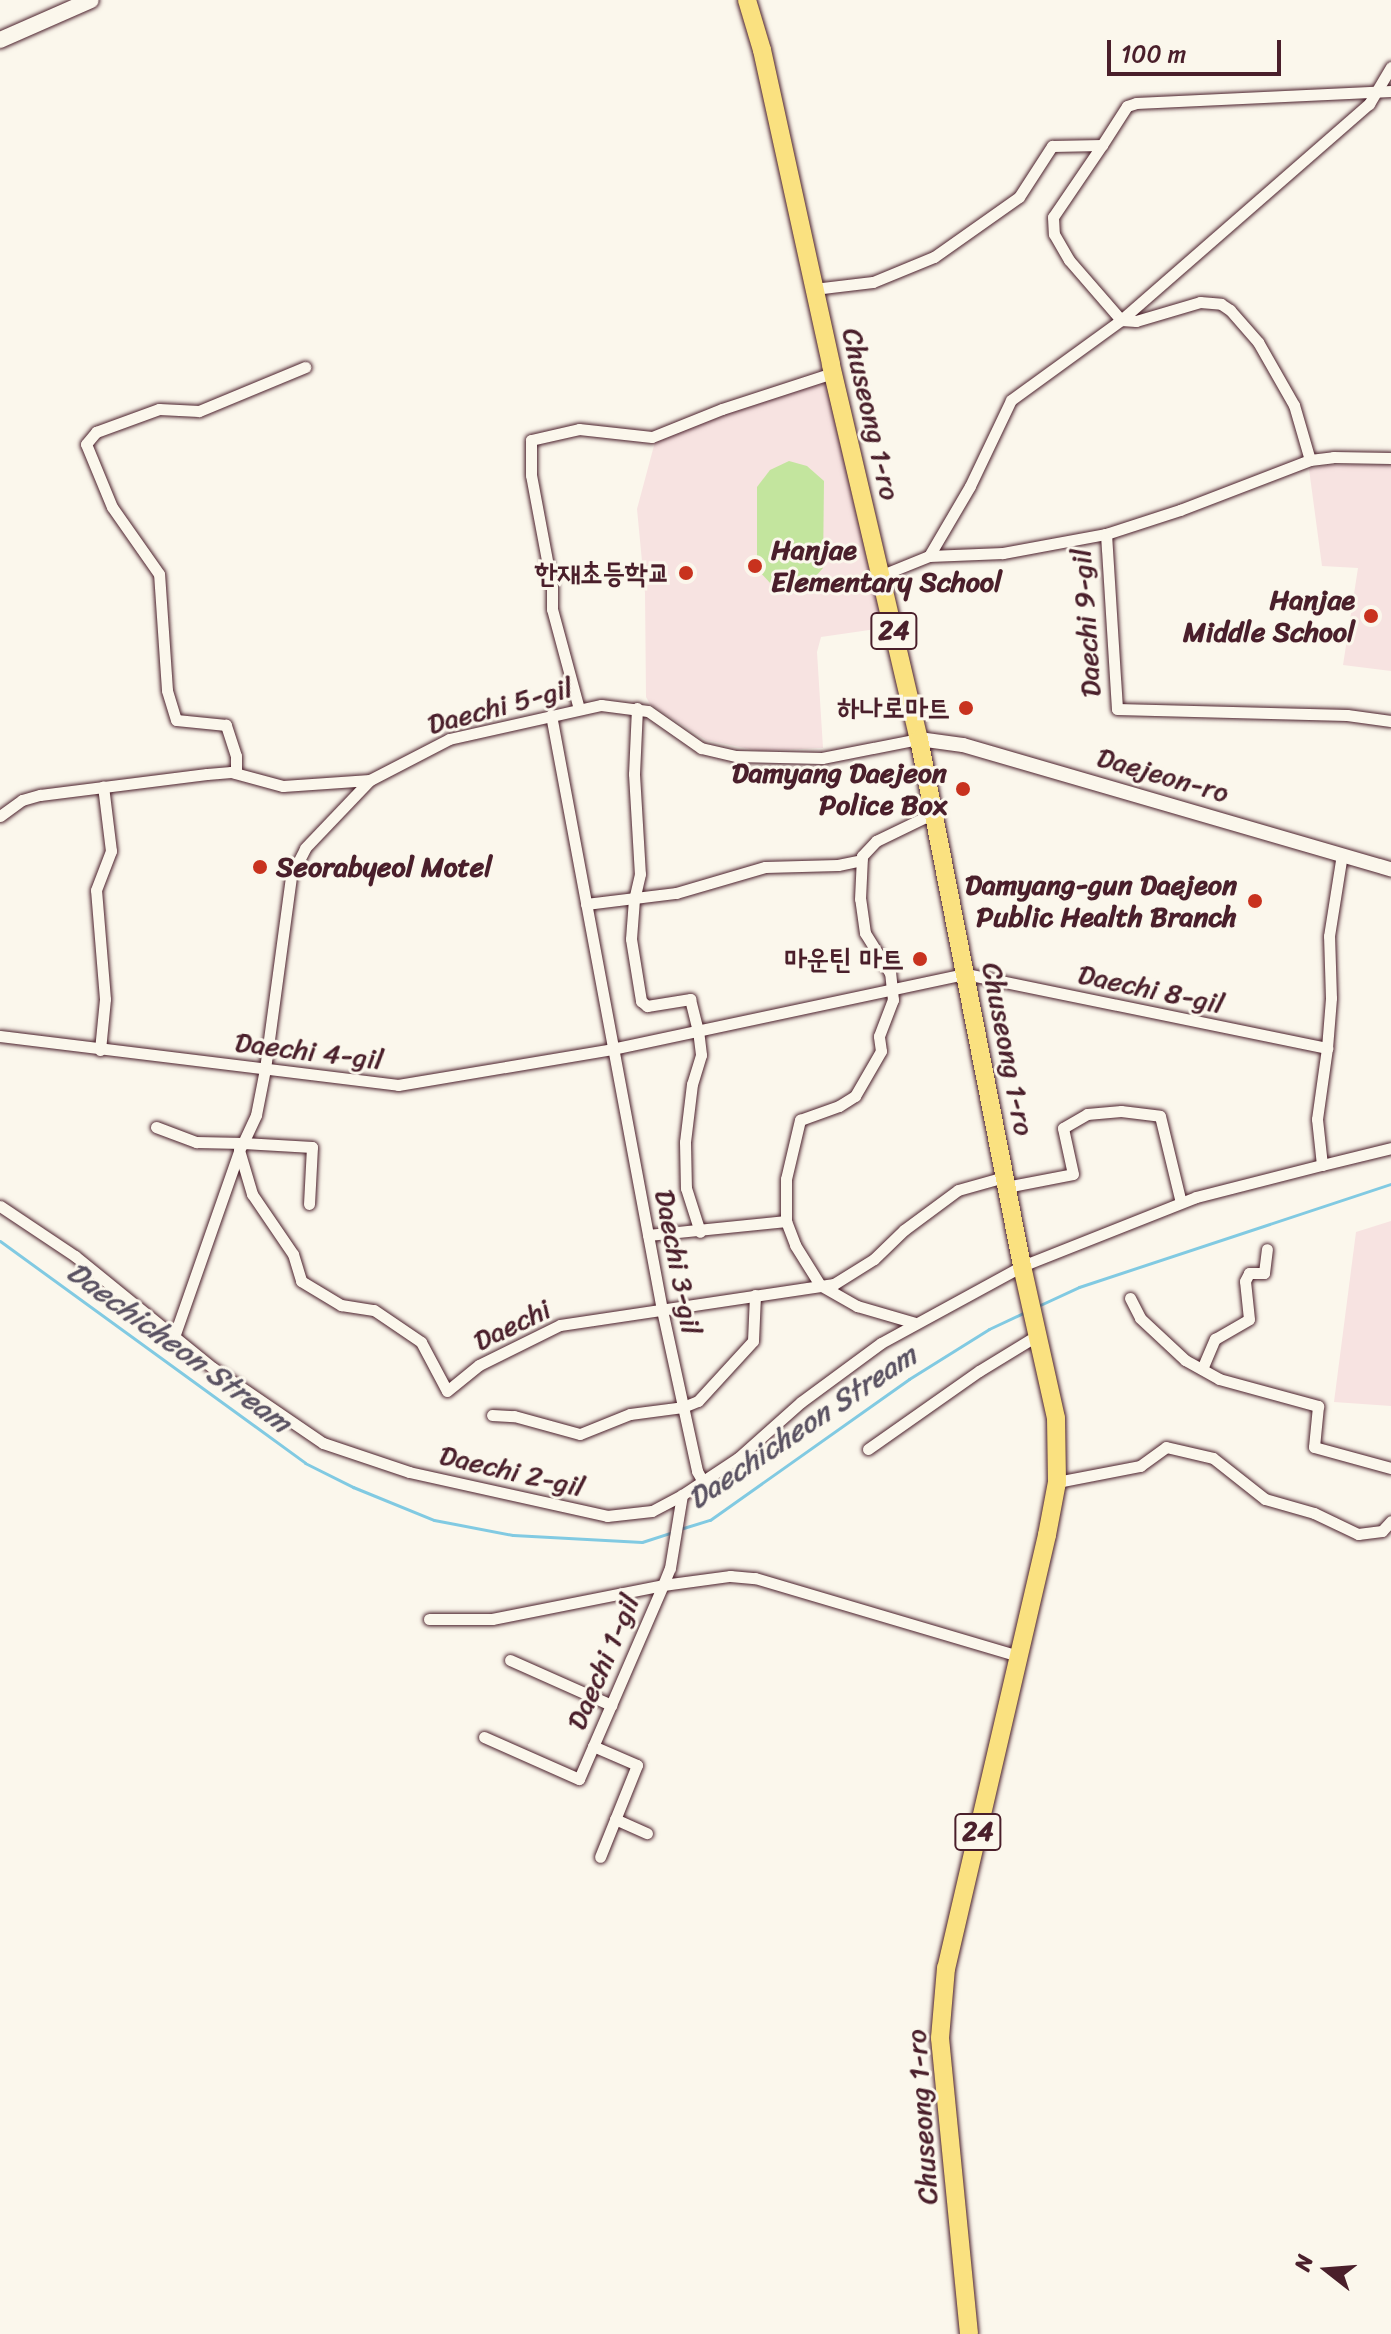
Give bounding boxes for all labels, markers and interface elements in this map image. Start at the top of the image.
scale bar [1111,24,1285,74]
text: 100 m [1121,33,1186,75]
street label: Chuseong 1-ro [835,325,907,503]
place label: Hanjae Elementary School [771,533,1002,599]
street label: Daechi 9-gil [1064,548,1108,698]
place label: 한재초등학교 [535,556,670,590]
marker: Hanjae Elementary School [746,557,764,575]
marker: 한재초등학교 [677,564,695,582]
place label: Hanjae Middle School [1183,583,1355,649]
marker: Hanjae Middle School [1362,607,1380,625]
road number: 24 [870,609,918,653]
street label: Daechi 5-gil [424,671,576,741]
place label: 하나로마트 [837,691,950,725]
marker: 하나로마트 [957,699,975,717]
street label: Daejeon-ro [1093,740,1233,810]
place label: Damyang Daejeon Police Box [732,756,947,822]
marker: Damyang Daejeon Police Box [954,780,972,798]
place label: Seorabyeol Motel [276,850,493,884]
marker: Seorabyeol Motel [251,858,269,876]
place label: Damyang-gun Daejeon Public Health Branch [965,868,1237,934]
marker: Damyang-gun Daejeon Public Health Branch [1244,890,1266,912]
place label: 마운틴 마트 [784,942,904,976]
marker: 마운틴 마트 [911,950,929,968]
street label: Daechi 8-gil [1075,957,1227,1021]
street label: Chuseong 1-ro [975,960,1041,1138]
street label: Daechi 4-gil [233,1025,385,1077]
street label: Daechi 3-gil [647,1187,709,1337]
water label: Daechicheon Stream [59,1253,299,1441]
street label: Daechi [468,1292,556,1358]
water label: Daechicheon Stream [680,1336,924,1518]
street label: Daechi 2-gil [436,1438,588,1504]
street label: Daechi 1-gil [559,1589,647,1735]
road number: 24 [954,1810,1002,1854]
street label: Chuseong 1-ro [899,2028,945,2206]
north arrow [1287,2230,1367,2310]
text: N [1283,2250,1324,2276]

